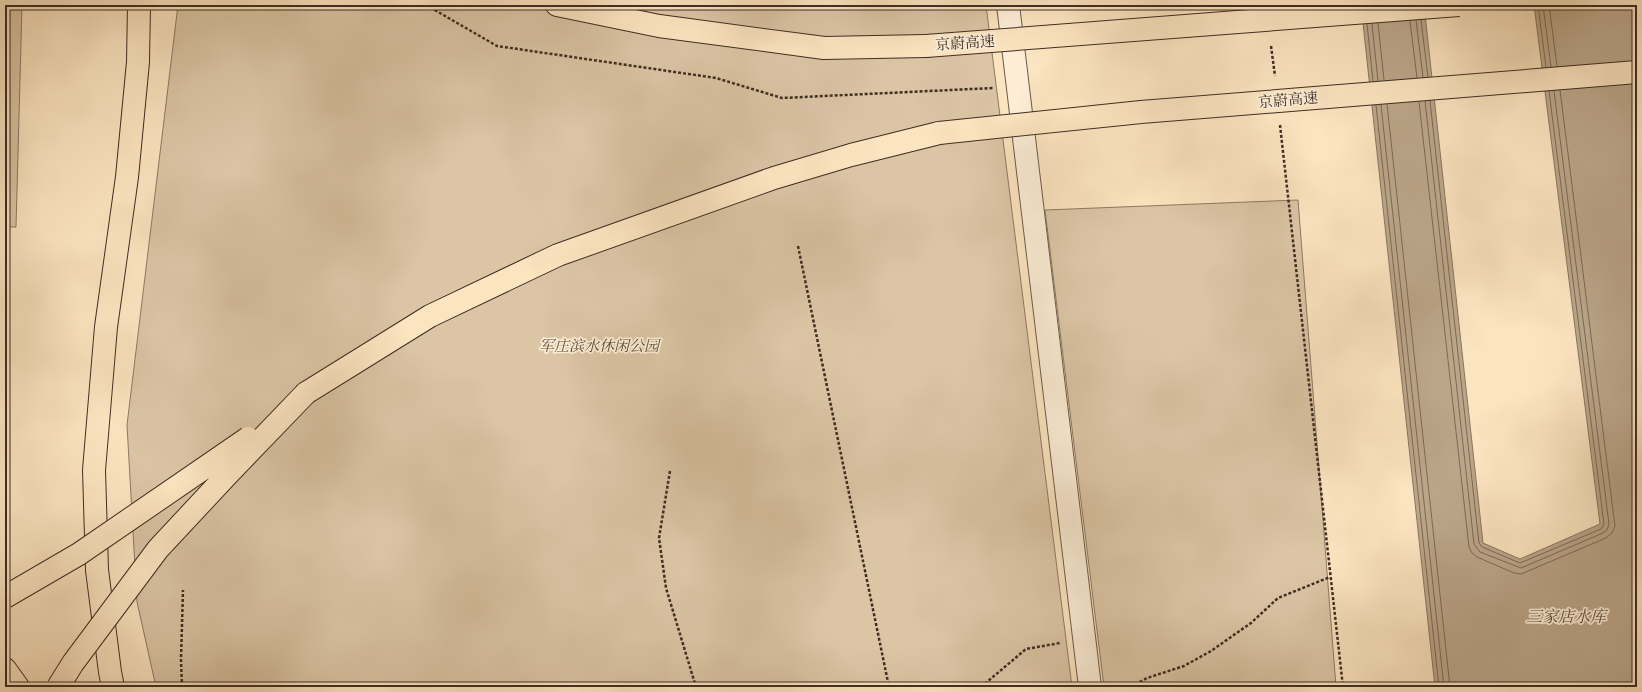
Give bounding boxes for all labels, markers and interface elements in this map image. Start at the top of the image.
street label: 京蔚高速 [934,32,996,54]
street label: 京蔚高速 [1257,88,1319,112]
park label: 军庄滨水休闲公园 [539,337,661,355]
water label: 三家店水库 [1526,607,1609,626]

